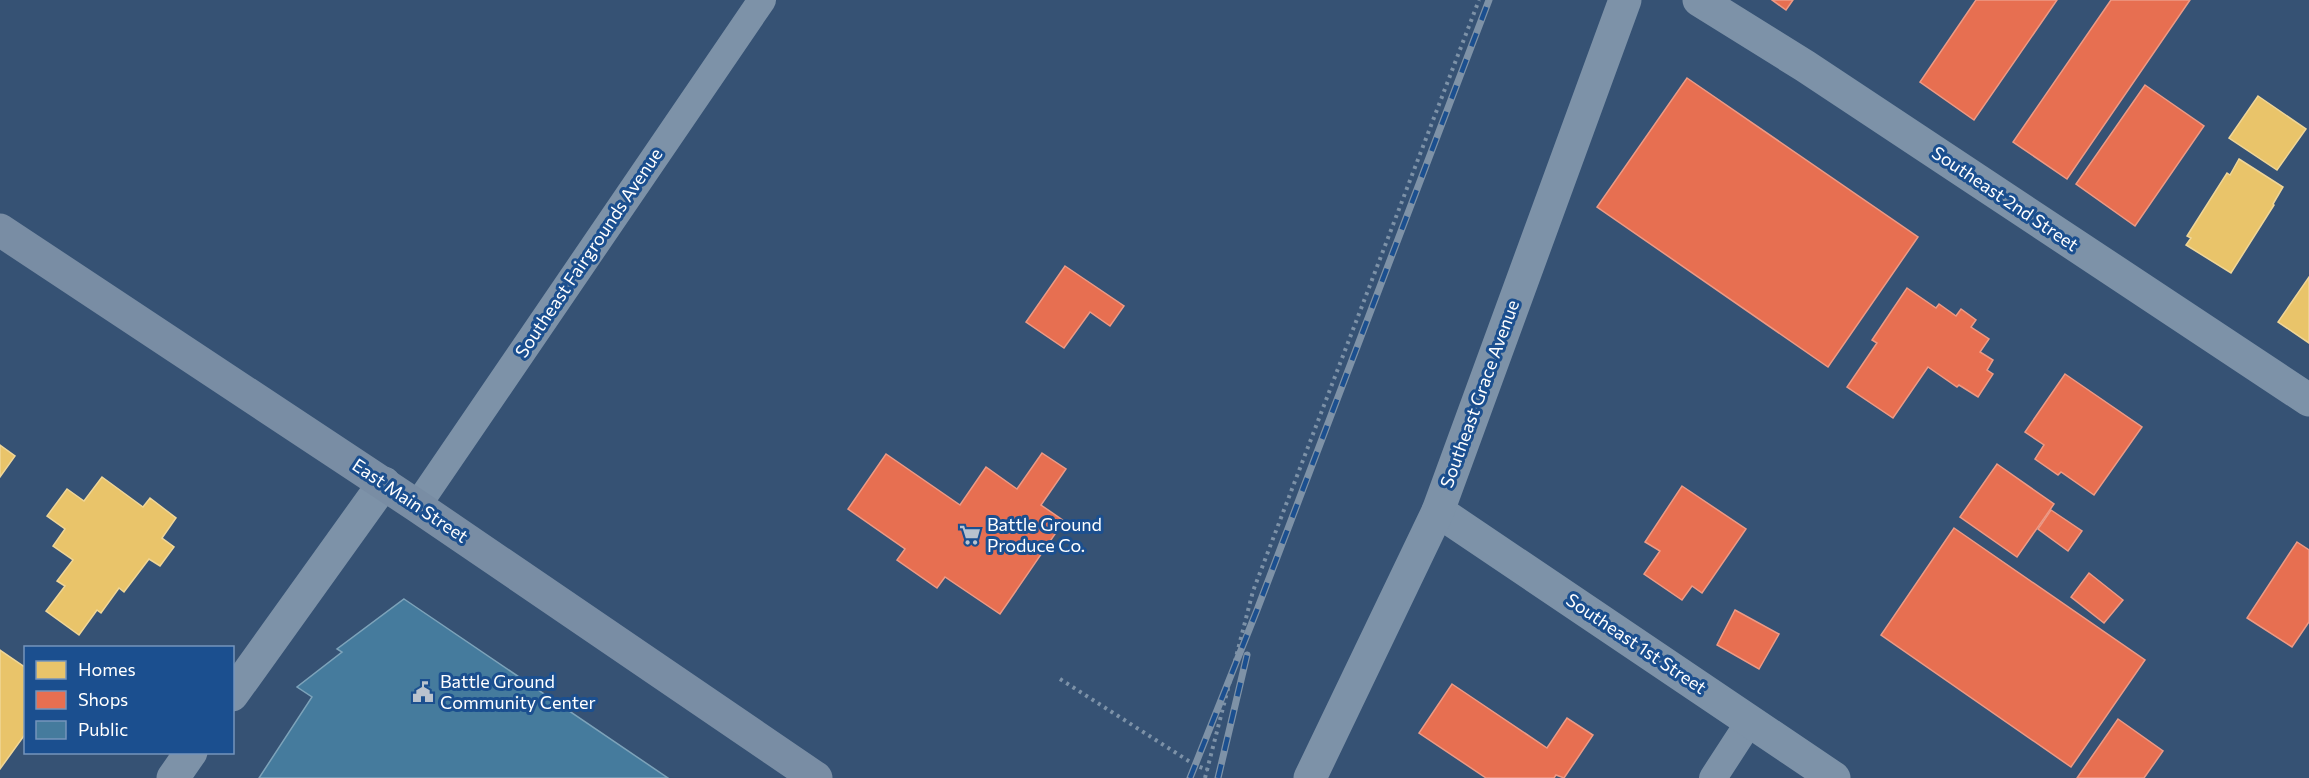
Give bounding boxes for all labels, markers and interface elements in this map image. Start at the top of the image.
street label: Southeast 2nd Street [1928,141,2083,255]
street label: Southeast Fairgrounds Avenue [510,144,667,361]
street label: Southeast Grace Avenue [1435,297,1523,491]
street label: East Main Street [349,453,473,547]
place label: Battle Ground Produce Co. [987,513,1102,556]
supermarket icon: Battle Ground Produce Co. [958,523,982,547]
street label: Southeast 1st Street [1562,588,1711,698]
legend [24,646,234,754]
text: Homes [78,658,136,680]
place label: Battle Ground Community Center [440,670,596,713]
public building icon: Battle Ground Community Center [411,680,435,704]
text: Shops [78,688,128,710]
text: Public [78,718,128,740]

